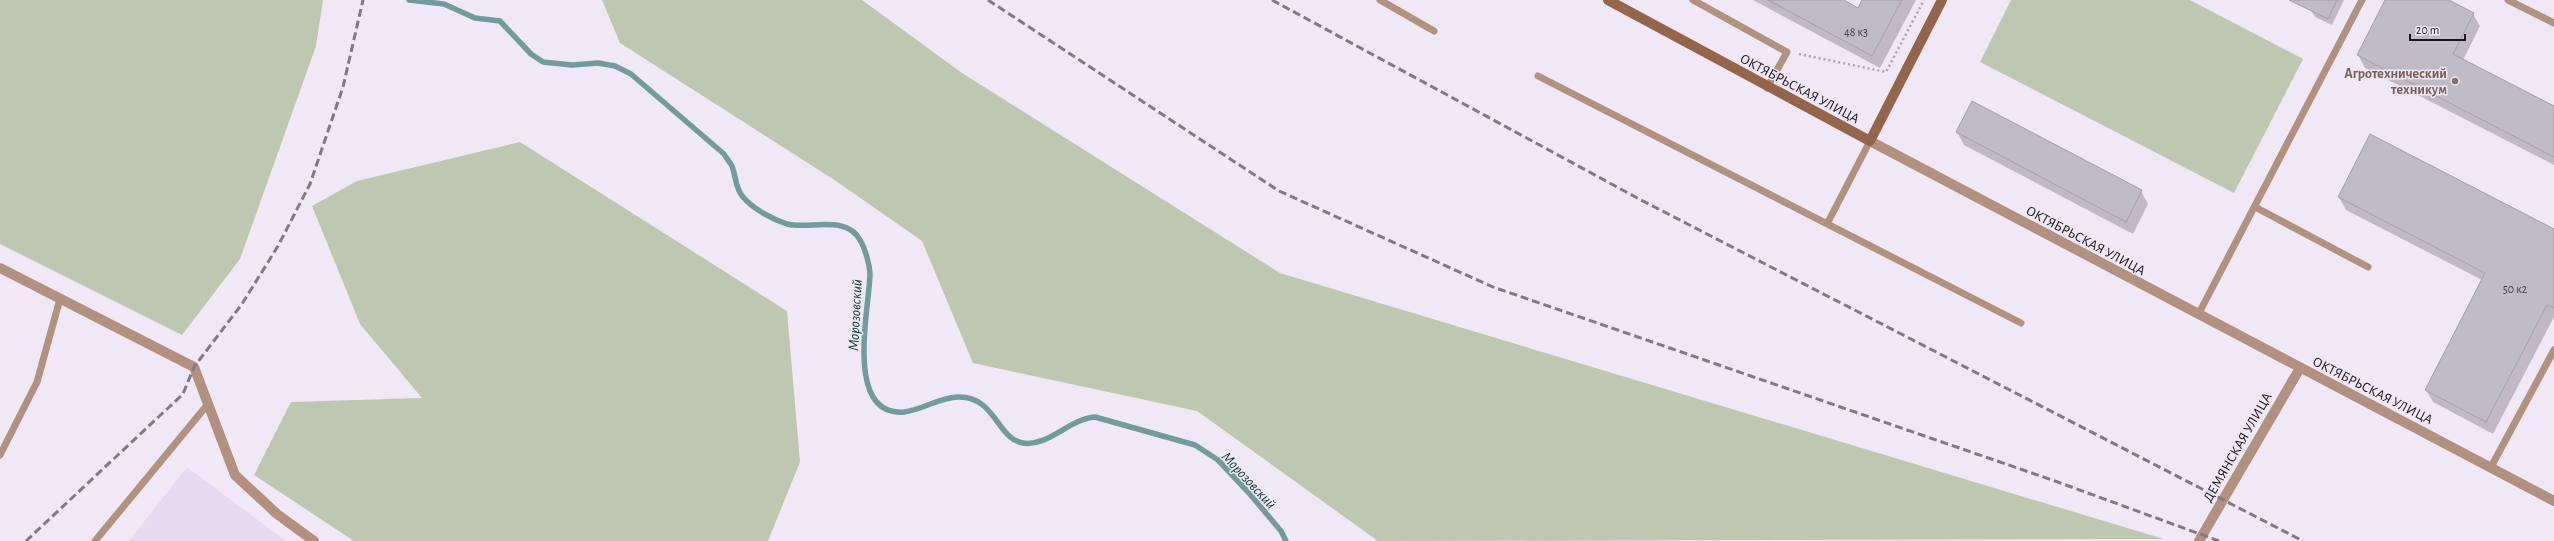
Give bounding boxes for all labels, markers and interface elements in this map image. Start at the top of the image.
scale bar [2410,16,2465,42]
text: 20 m [2416,24,2439,36]
house number: 48 к3 [1844,26,1868,38]
street label: ОКТЯБРЬСКАЯ УЛИЦА [1738,52,1861,126]
place label: Агротехнический техникум [2344,67,2447,97]
marker: Агротехнический техникум [2450,76,2460,86]
street label: ОКТЯБРЬСКАЯ УЛИЦА [2024,204,2147,278]
water label: Морозовский [846,279,865,351]
house number: 50 к2 [2503,283,2528,295]
street label: ОКТЯБРЬСКАЯ УЛИЦА [2310,354,2435,427]
street label: ДЕМЯНСКАЯ УЛИЦА [2201,390,2275,505]
water label: Морозовский [1219,449,1279,512]

